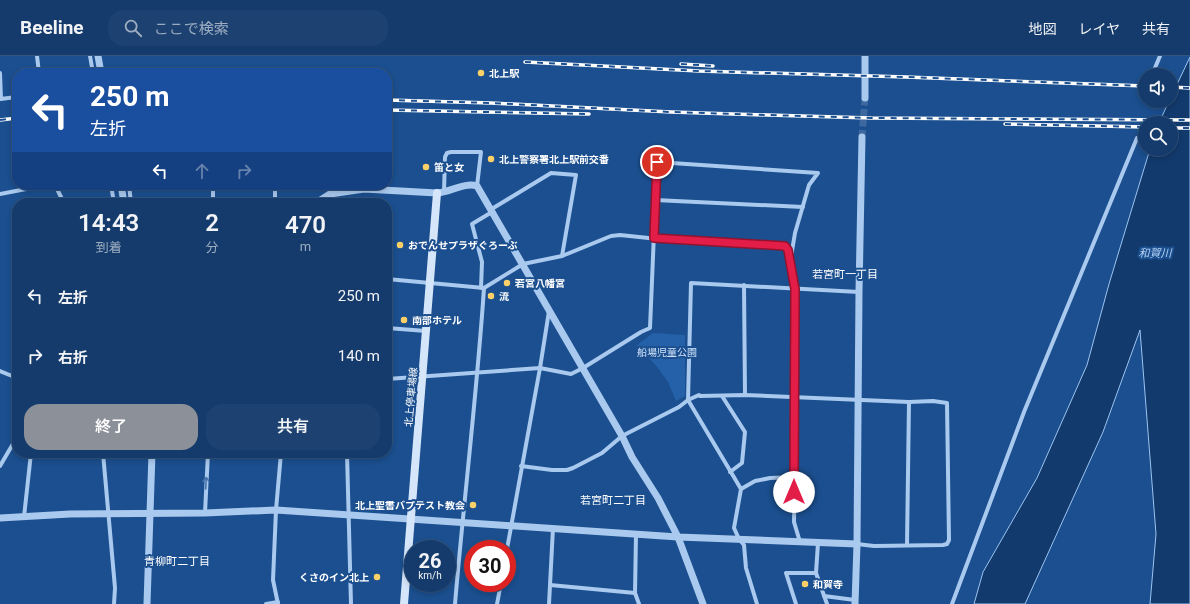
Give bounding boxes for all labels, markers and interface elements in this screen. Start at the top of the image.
search box [108,10,388,46]
text: Beeline [20,16,84,39]
icon: search [122,17,144,39]
text: ここで検索 [154,20,229,38]
text: 地図 [1028,21,1056,37]
text: レイヤ [1078,21,1120,37]
text: 共有 [1142,21,1170,37]
marker: 北上駅 [476,68,486,78]
place label: 北上駅 [489,68,520,79]
map controls [1138,68,1178,156]
button: sound [1138,68,1178,108]
text: 250 m [90,80,169,113]
icon: left [24,84,76,136]
button: search [1138,116,1178,156]
text: 左折 [90,118,126,139]
pin [640,145,674,179]
icon: arrive [646,151,668,173]
marker: 北上警察署北上駅前交番 [486,154,496,164]
place label: 北上警察署北上駅前交番 [499,154,609,165]
icon: left [149,160,171,182]
icon: ahead [191,160,213,182]
icon: right [233,160,255,182]
marker: 笛と女 [421,162,431,172]
place label: 笛と女 [434,162,464,173]
text: 14:43 [78,209,139,237]
text: 2 [205,209,219,237]
text: 470 [285,211,326,239]
text: m [300,239,311,254]
text: 到着 [96,240,122,255]
text: 分 [206,240,219,255]
marker: おでんせプラザぐろーぶ [395,240,405,250]
place label: おでんせプラザぐろーぶ [408,240,518,251]
water label: 和賀川 [1139,247,1172,260]
district label: 若宮町一丁目 [812,268,878,281]
marker: 若宮八幡宮 [502,278,512,288]
place label: 若宮八幡宮 [514,278,565,289]
icon: left [24,285,46,307]
text: 250 m [338,287,380,305]
text: 左折 [58,289,88,307]
marker: 流 [486,291,496,301]
place label: 流 [499,291,509,302]
marker: 南部ホテル [399,315,409,325]
place label: 南部ホテル [412,315,462,326]
icon: right [24,345,46,367]
text: 140 m [338,347,380,365]
park label: 船場児童公園 [637,347,697,358]
text: 右折 [58,349,88,367]
street label: 北上停車場線 [403,367,419,427]
button: 終了 [24,404,198,450]
button: 共有 [206,404,380,450]
position arrow [773,471,815,513]
one-way arrow [203,477,210,490]
district label: 若宮町二丁目 [580,494,646,507]
place label: 北上聖書バプテスト教会 [355,500,465,511]
marker: 北上聖書バプテスト教会 [468,500,478,510]
speed limit sign: 30 [464,540,516,592]
text: 26 [419,549,441,573]
district label: 青柳町二丁目 [144,555,210,568]
text: km/h [418,570,442,581]
place label: くさのイン北上 [299,572,369,583]
marker: くさのイン北上 [372,572,382,582]
marker: 和賀寺 [800,579,810,589]
place label: 和賀寺 [813,579,843,590]

